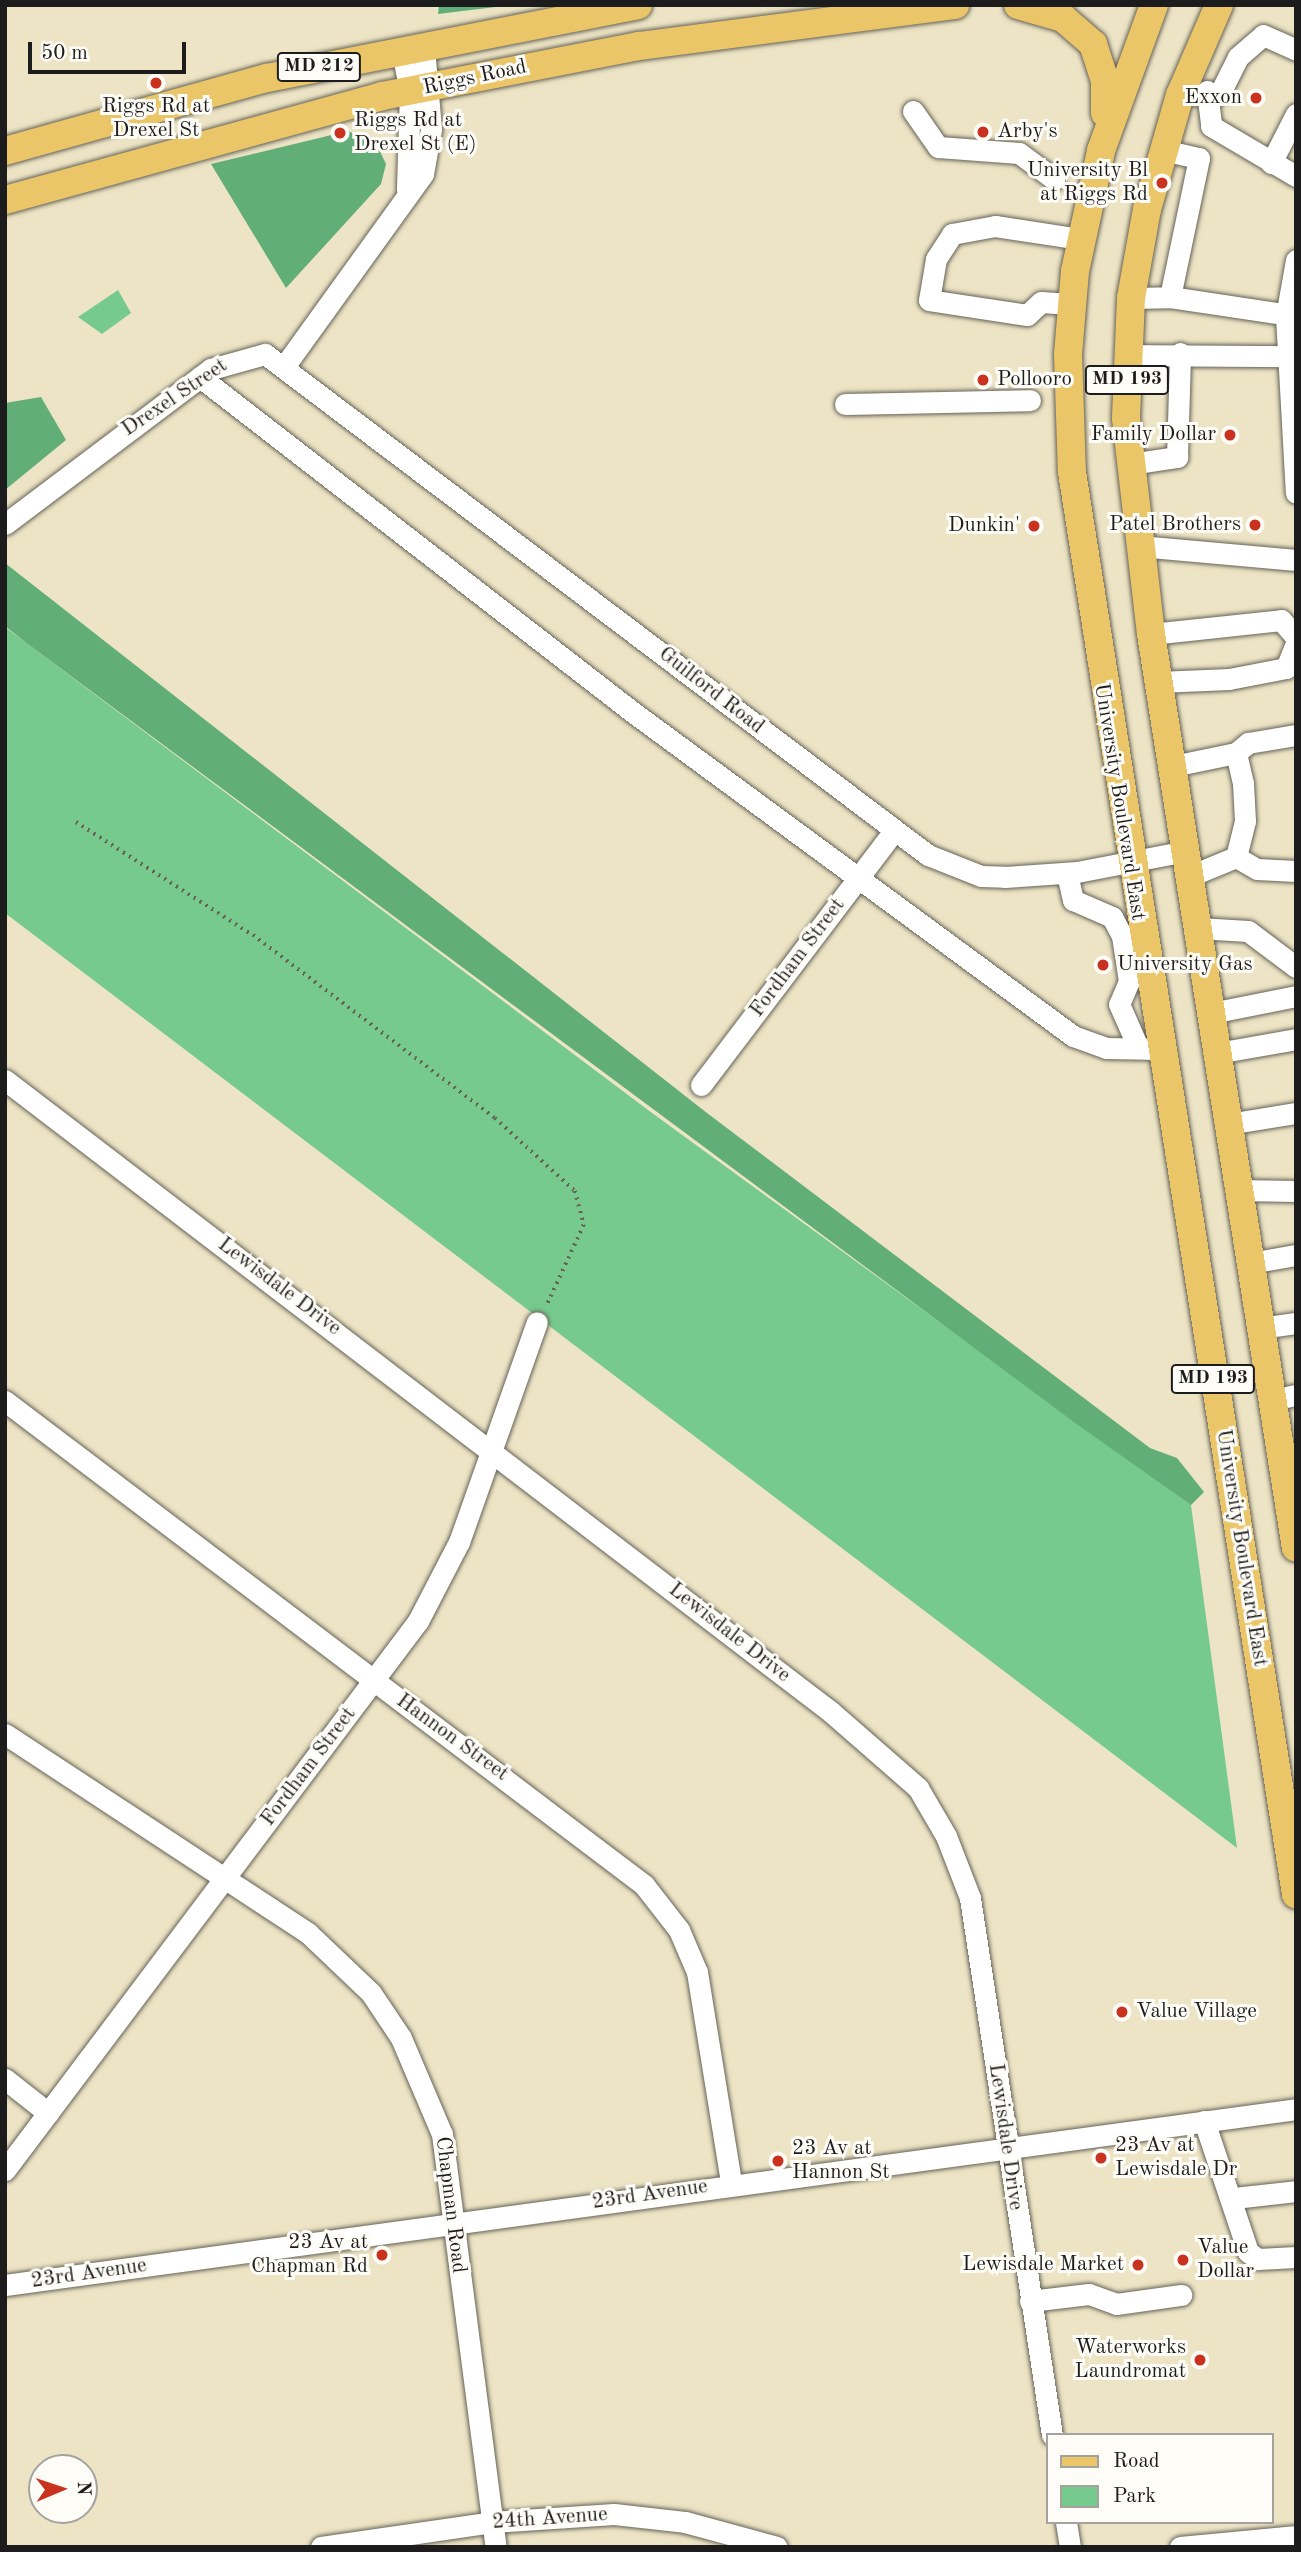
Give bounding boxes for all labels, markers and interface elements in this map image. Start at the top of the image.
scale bar [32,28,189,72]
text: 50 m [41,43,88,64]
road number: MD 212 [275,52,363,82]
street label: Riggs Road [421,55,529,101]
marker: Riggs Rd at Drexel St [148,75,164,91]
place label: Exxon [1184,85,1242,111]
marker: Exxon [1248,90,1264,106]
place label: Riggs Rd at Drexel St [102,94,210,144]
place label: Riggs Rd at Drexel St (E) [354,108,477,158]
place label: Arby's [997,119,1058,145]
marker: Arby's [975,124,991,140]
marker: Riggs Rd at Drexel St (E) [332,125,348,141]
place label: University Bl at Riggs Rd [1027,158,1148,208]
marker: University Bl at Riggs Rd [1154,175,1170,191]
street label: Drexel Street [117,353,233,443]
road number: MD 193 [1083,364,1171,396]
place label: Pollooro [997,367,1072,393]
marker: Pollooro [975,372,991,388]
place label: Family Dollar [1091,422,1216,448]
marker: Family Dollar [1222,427,1238,443]
place label: Patel Brothers [1109,512,1241,538]
place label: Dunkin' [948,513,1020,539]
marker: Patel Brothers [1247,517,1263,533]
marker: Dunkin' [1026,518,1042,534]
street label: Guilford Road [653,642,769,740]
street label: University Boulevard East [1088,682,1150,922]
street label: Fordham Street [745,893,851,1023]
place label: University Gas [1117,952,1253,978]
marker: University Gas [1095,957,1111,973]
street label: Lewisdale Drive [212,1232,346,1342]
road number: MD 193 [1169,1364,1257,1394]
street label: University Boulevard East [1210,1428,1272,1668]
street label: Lewisdale Drive [663,1578,795,1688]
street label: Hannon Street [391,1689,513,1787]
street label: Fordham Street [256,1702,362,1832]
place label: Value Village [1136,1999,1257,2025]
marker: Value Village [1114,2004,1130,2020]
street label: Lewisdale Drive [982,2062,1028,2212]
place label: 23 Av at Lewisdale Dr [1115,2133,1237,2183]
street label: Chapman Road [429,2135,471,2275]
place label: 23 Av at Hannon St [792,2136,890,2186]
marker: 23 Av at Lewisdale Dr [1093,2150,1109,2166]
marker: 23 Av at Hannon St [770,2153,786,2169]
street label: 23rd Avenue [591,2174,709,2216]
place label: 23 Av at Chapman Rd [251,2230,368,2280]
place label: Value Dollar [1197,2235,1254,2285]
marker: 23 Av at Chapman Rd [374,2247,390,2263]
place label: Lewisdale Market [962,2252,1124,2278]
marker: Value Dollar [1175,2252,1191,2268]
street label: 23rd Avenue [30,2253,148,2295]
marker: Lewisdale Market [1130,2257,1146,2273]
place label: Waterworks Laundromat [1075,2335,1186,2385]
marker: Waterworks Laundromat [1192,2352,1208,2368]
legend [1046,2433,1273,2524]
text: Road [1113,2451,1160,2472]
north arrow [28,2454,98,2524]
text: N [73,2481,92,2496]
text: Park [1113,2486,1156,2507]
street label: 24th Avenue [491,2502,609,2536]

